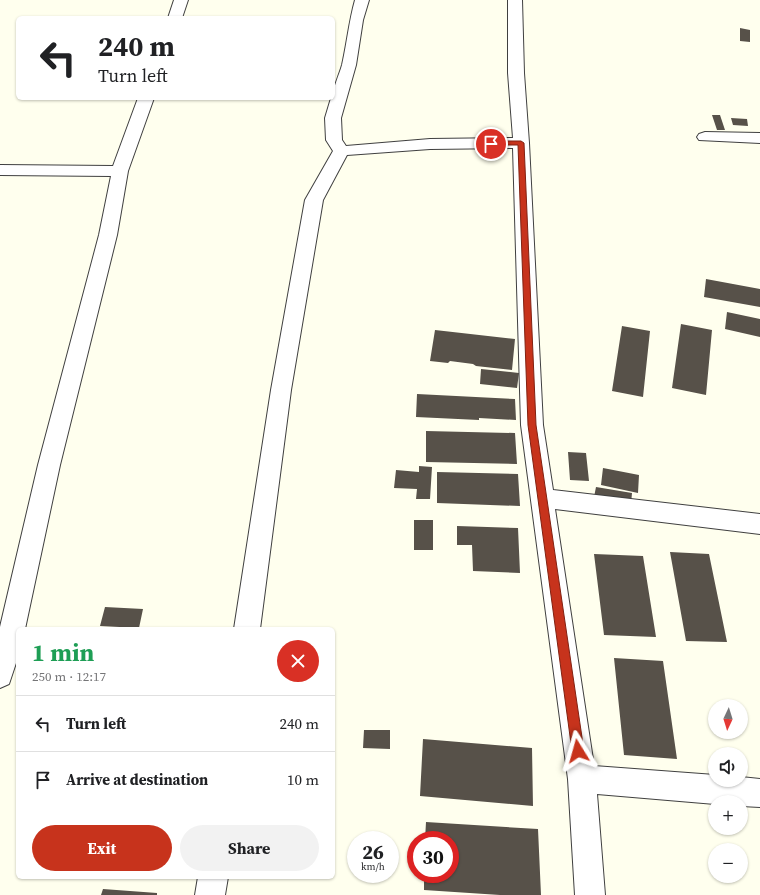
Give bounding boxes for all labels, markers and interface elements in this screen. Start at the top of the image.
text: 240 m [98,27,175,65]
icon: left [32,32,84,84]
text: Turn left [98,63,168,88]
pin [474,127,508,161]
icon: arrive [480,133,502,155]
text: 1 min [32,636,94,669]
button: close [277,640,319,682]
text: 250 m · 12:17 [32,668,106,685]
north arrow [708,699,748,739]
map controls [708,699,748,883]
icon: left [32,713,54,735]
text: Turn left [66,713,126,734]
text: 240 m [279,713,319,734]
position arrow [557,730,599,772]
button: sound [708,747,748,787]
icon: arrive [32,769,54,791]
text: Arrive at destination [66,769,208,790]
text: 10 m [287,769,319,790]
button: + [708,795,748,835]
button: Exit [32,825,172,871]
button: Share [180,825,319,871]
speed limit sign: 30 [407,831,459,883]
text: 26 [362,838,384,866]
button: − [708,843,748,883]
text: km/h [361,860,385,873]

